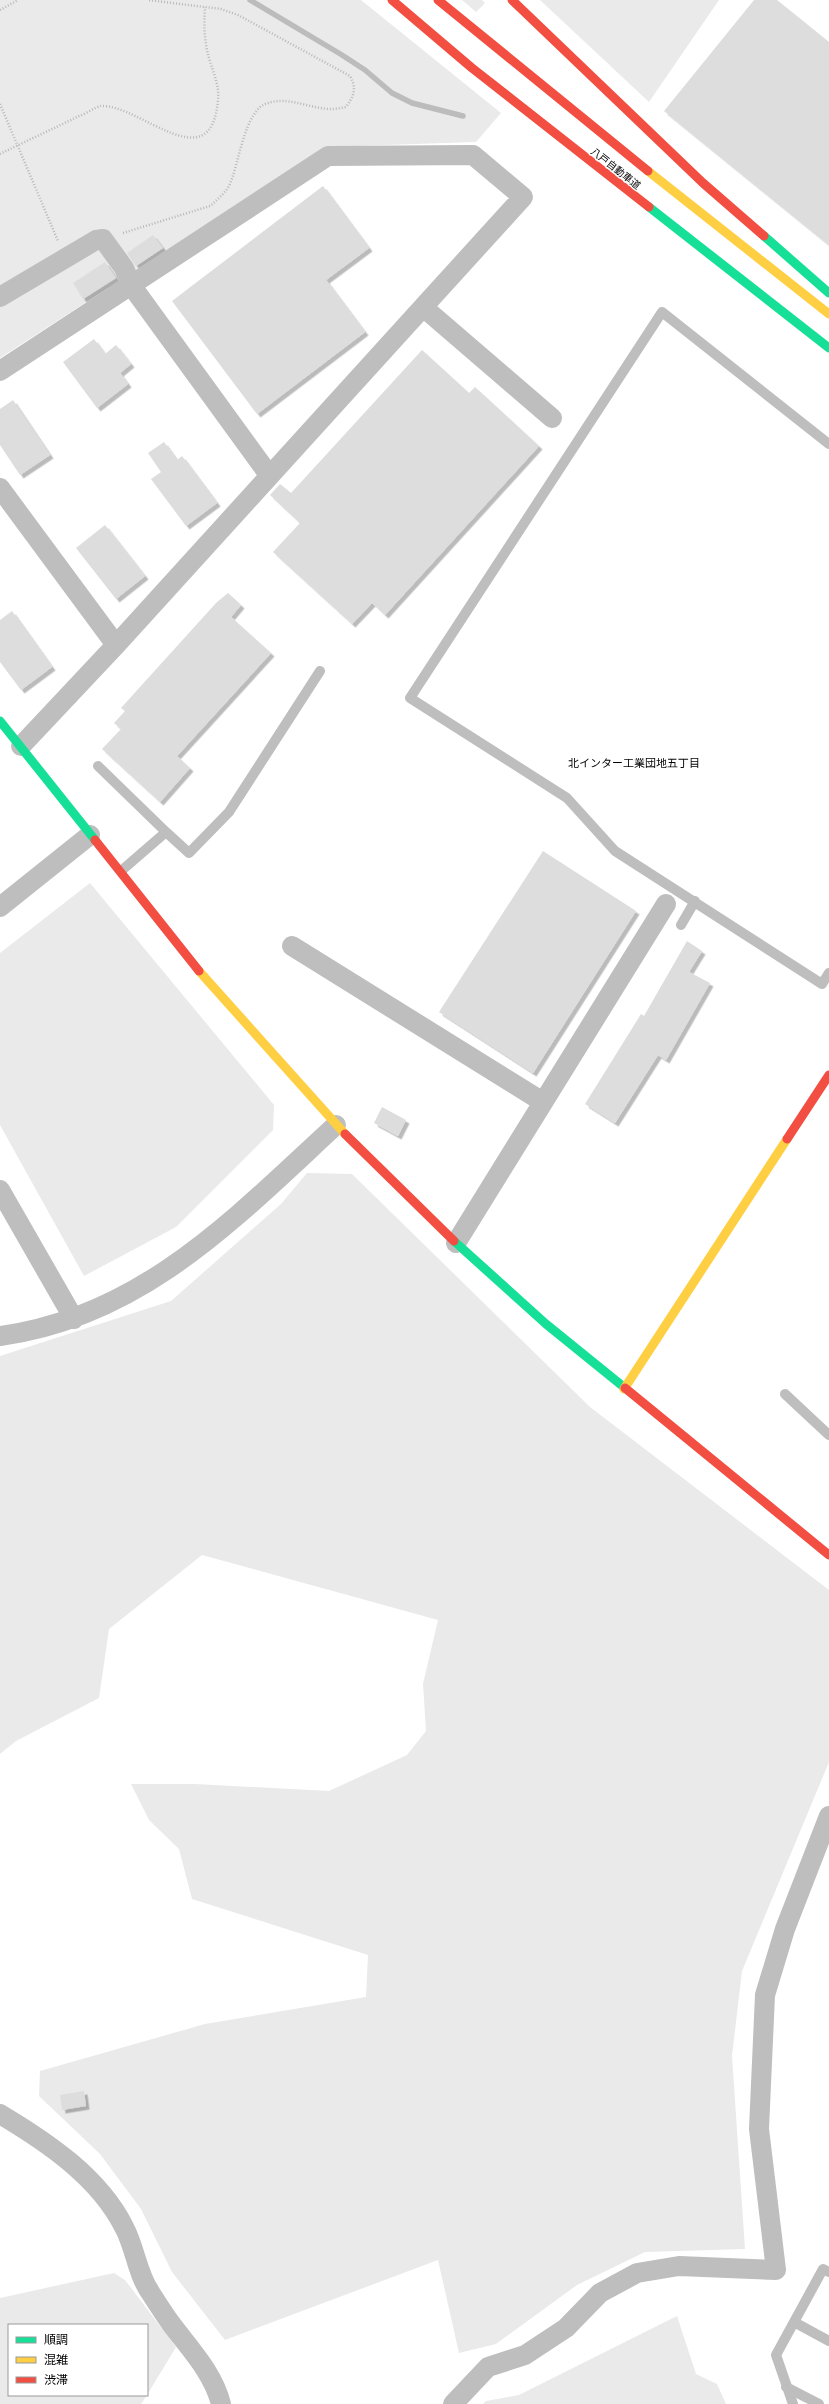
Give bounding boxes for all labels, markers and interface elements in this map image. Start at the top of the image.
street label: 八戸自動車道 [589,145,643,191]
district label: 北インター工業団地五丁目 [568,756,700,769]
legend [8,2324,148,2396]
text: 順調 [44,2332,68,2346]
text: 混雑 [44,2352,68,2366]
text: 渋滞 [44,2372,68,2386]

